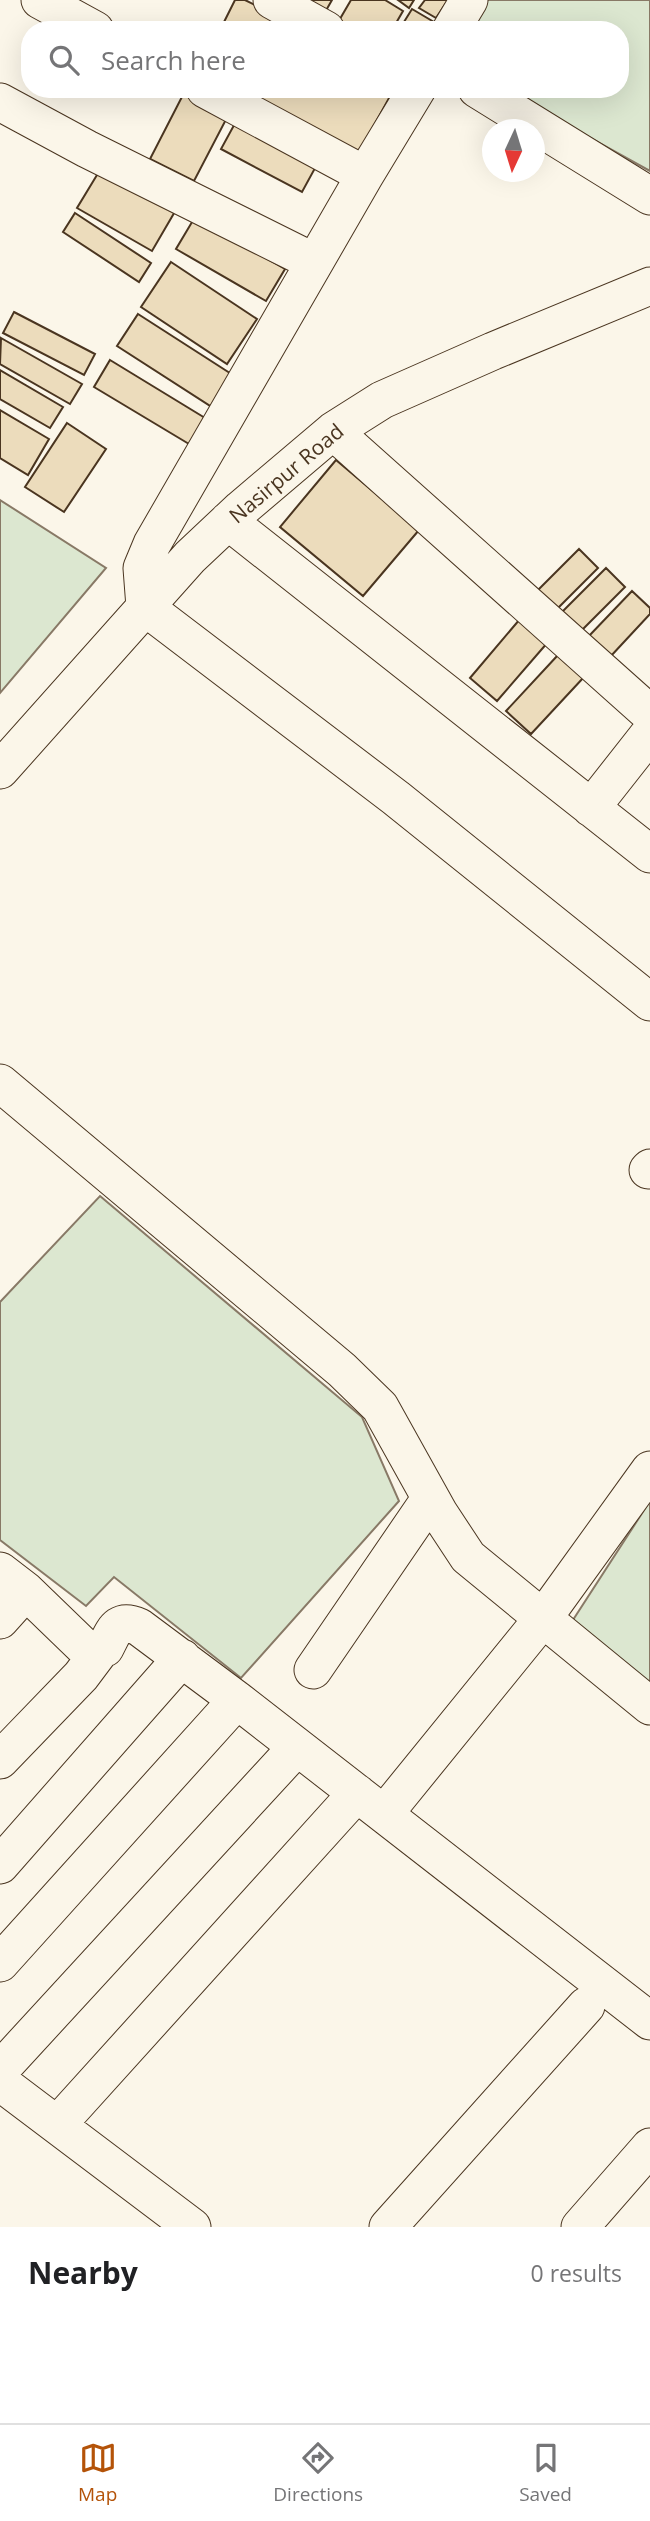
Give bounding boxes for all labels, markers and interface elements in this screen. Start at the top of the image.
search box [21,21,629,98]
icon: search [45,41,83,79]
text: Search here [101,42,246,78]
north arrow [482,119,545,182]
street label: Nasirpur Road [223,417,349,529]
text: Nearby [28,2252,138,2293]
text: 0 results [531,2257,622,2289]
tab: Map [78,2439,117,2507]
tab: Directions [273,2439,363,2507]
tab: Saved [519,2439,572,2507]

